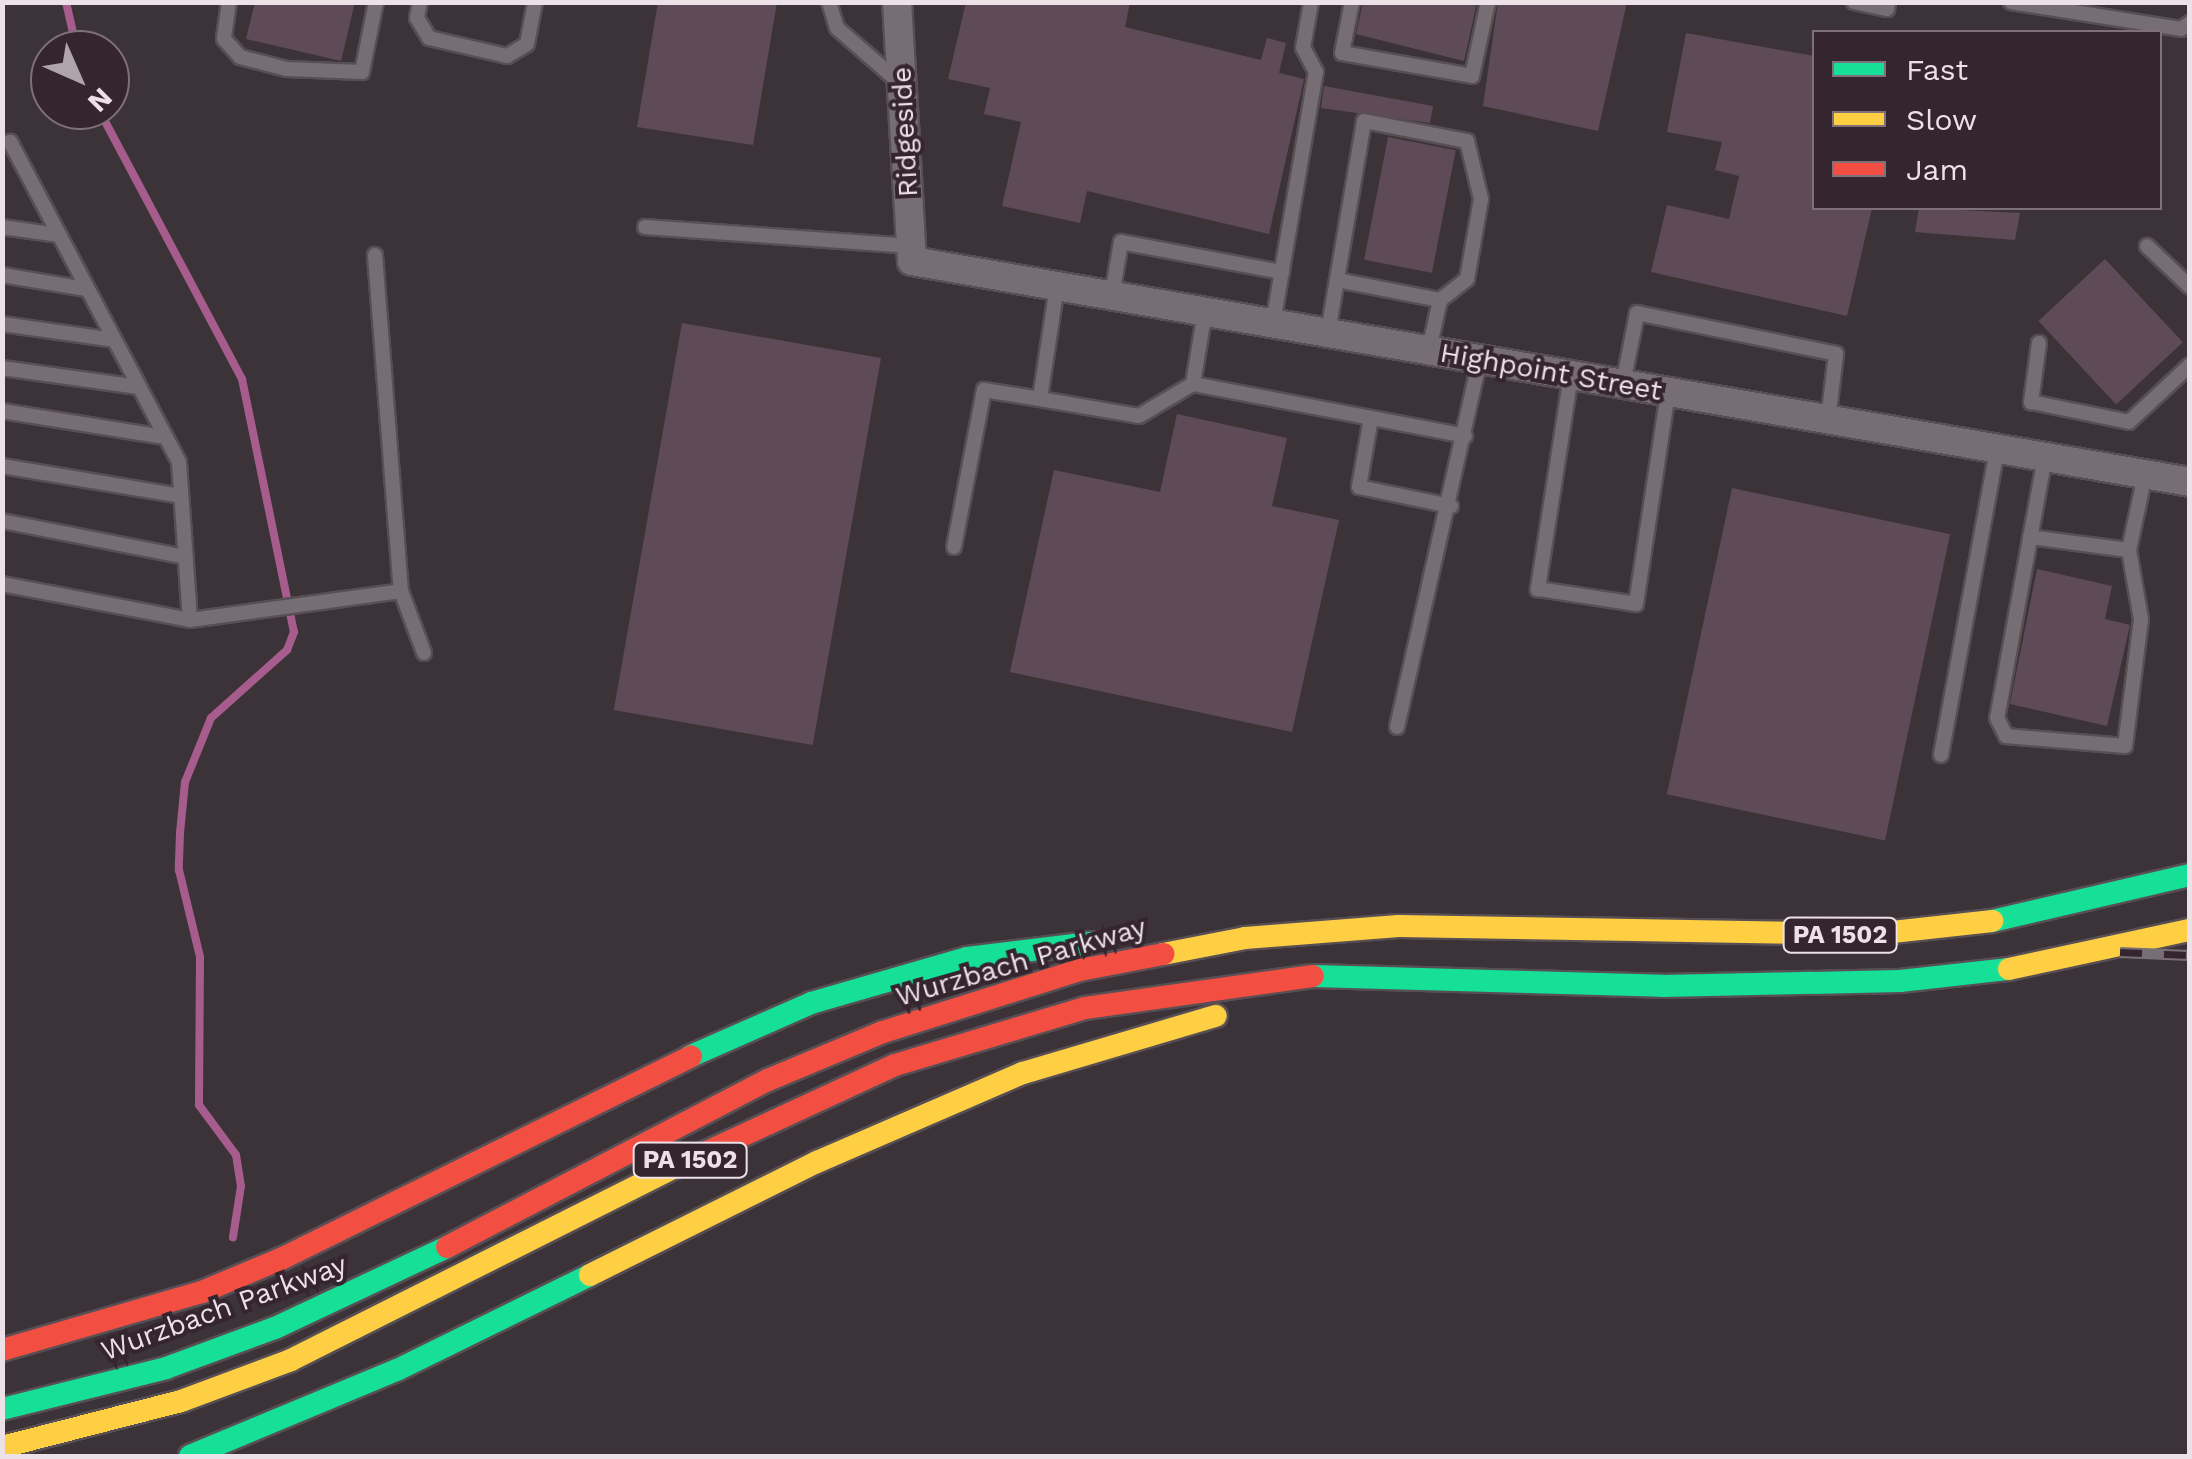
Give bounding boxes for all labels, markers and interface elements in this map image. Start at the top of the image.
north arrow [30,30,130,130]
legend [1812,30,2162,210]
text: Fast [1906,52,1968,87]
street label: Ridgeside [885,66,925,198]
text: N [81,81,119,119]
text: Slow [1906,102,1977,137]
text: Jam [1906,152,1968,187]
street label: Highpoint Street [1437,336,1665,408]
street label: Wurzbach Parkway [892,910,1150,1014]
road number: PA 1502 [1780,915,1900,955]
road number: PA 1502 [630,1140,750,1180]
street label: Wurzbach Parkway [97,1248,351,1368]

